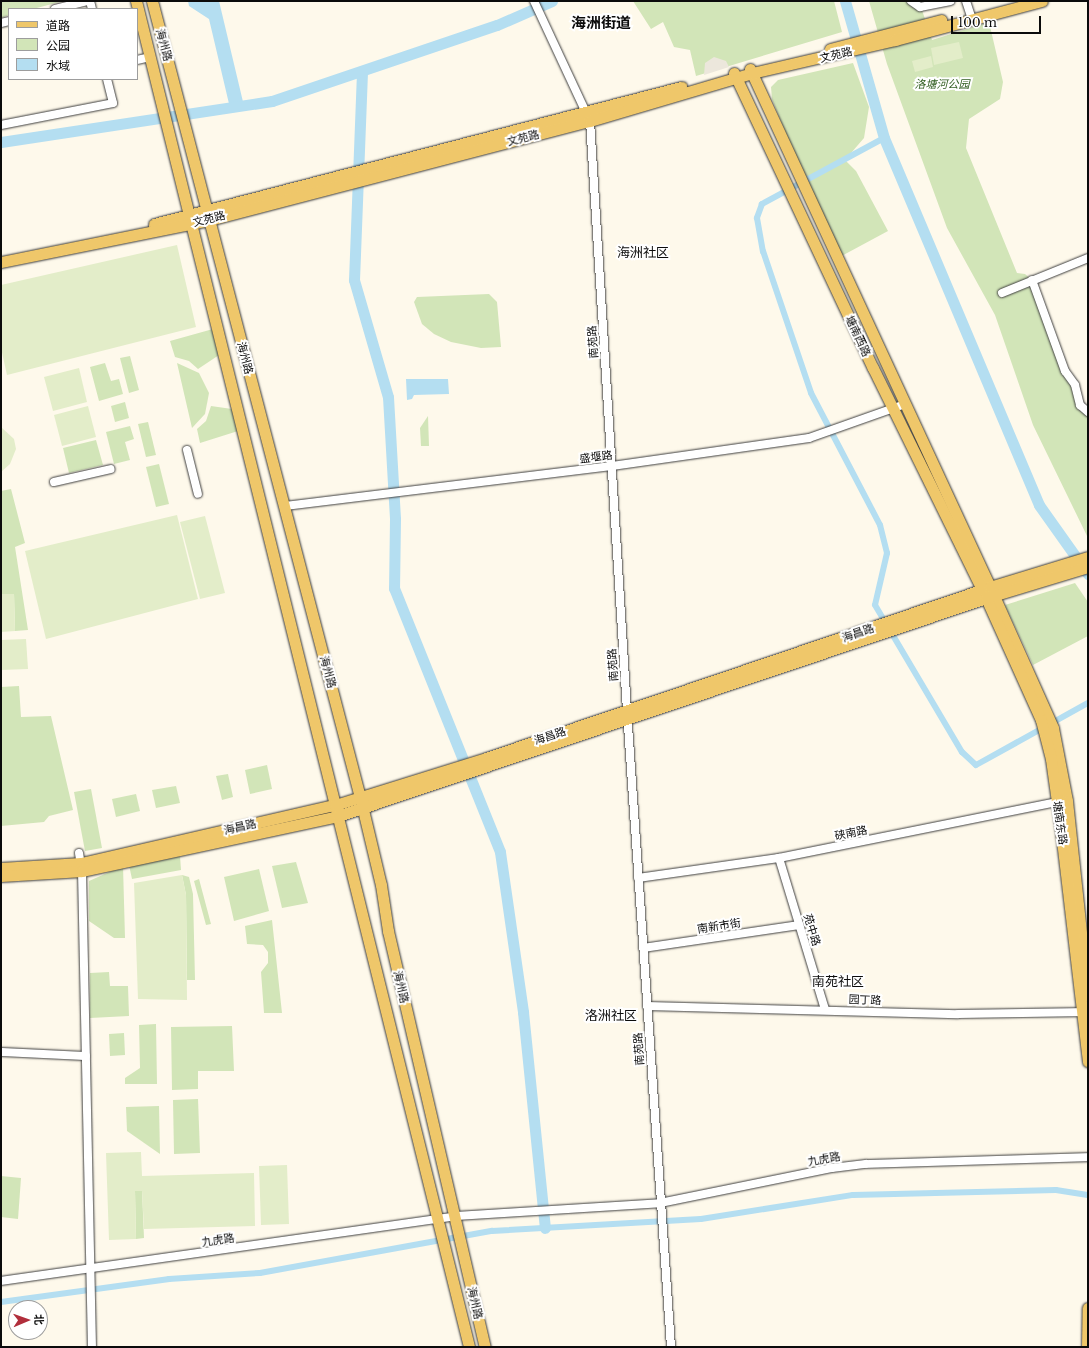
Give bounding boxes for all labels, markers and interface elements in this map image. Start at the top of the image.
legend [8,8,138,80]
scale bar [953,8,1043,34]
district label: 海洲街道 [571,14,631,32]
text: 100 m [958,15,997,30]
text: 道路 [46,18,70,33]
street label: 海州路 [153,27,175,63]
text: 公园 [46,38,70,53]
street label: 文苑路 [818,45,854,65]
text: 水域 [46,58,70,73]
park label: 洛塘河公园 [915,77,969,91]
street label: 文苑路 [505,128,541,148]
street label: 文苑路 [191,209,227,229]
district label: 海洲社区 [617,245,669,261]
street label: 塘南西路 [843,313,873,359]
street label: 南苑路 [585,325,601,359]
street label: 海州路 [234,340,256,376]
street label: 盛堰路 [579,448,613,466]
street label: 海昌路 [840,621,876,645]
street label: 南苑路 [605,648,621,682]
street label: 海州路 [317,654,339,690]
street label: 海昌路 [532,725,568,747]
street label: 塘南东路 [1050,800,1070,846]
street label: 海昌路 [222,817,258,837]
street label: 硖南路 [834,823,868,843]
street label: 苑中路 [801,912,823,948]
street label: 南新市街 [696,916,742,936]
street label: 海州路 [391,969,411,1005]
district label: 南苑社区 [812,974,864,990]
street label: 园丁路 [848,993,882,1007]
district label: 洛洲社区 [585,1008,637,1024]
street label: 南苑路 [631,1032,647,1066]
street label: 九虎路 [807,1150,841,1168]
street label: 九虎路 [201,1231,235,1249]
street label: 海州路 [465,1285,485,1321]
north arrow [8,1300,48,1340]
text: 北 [32,1314,46,1325]

